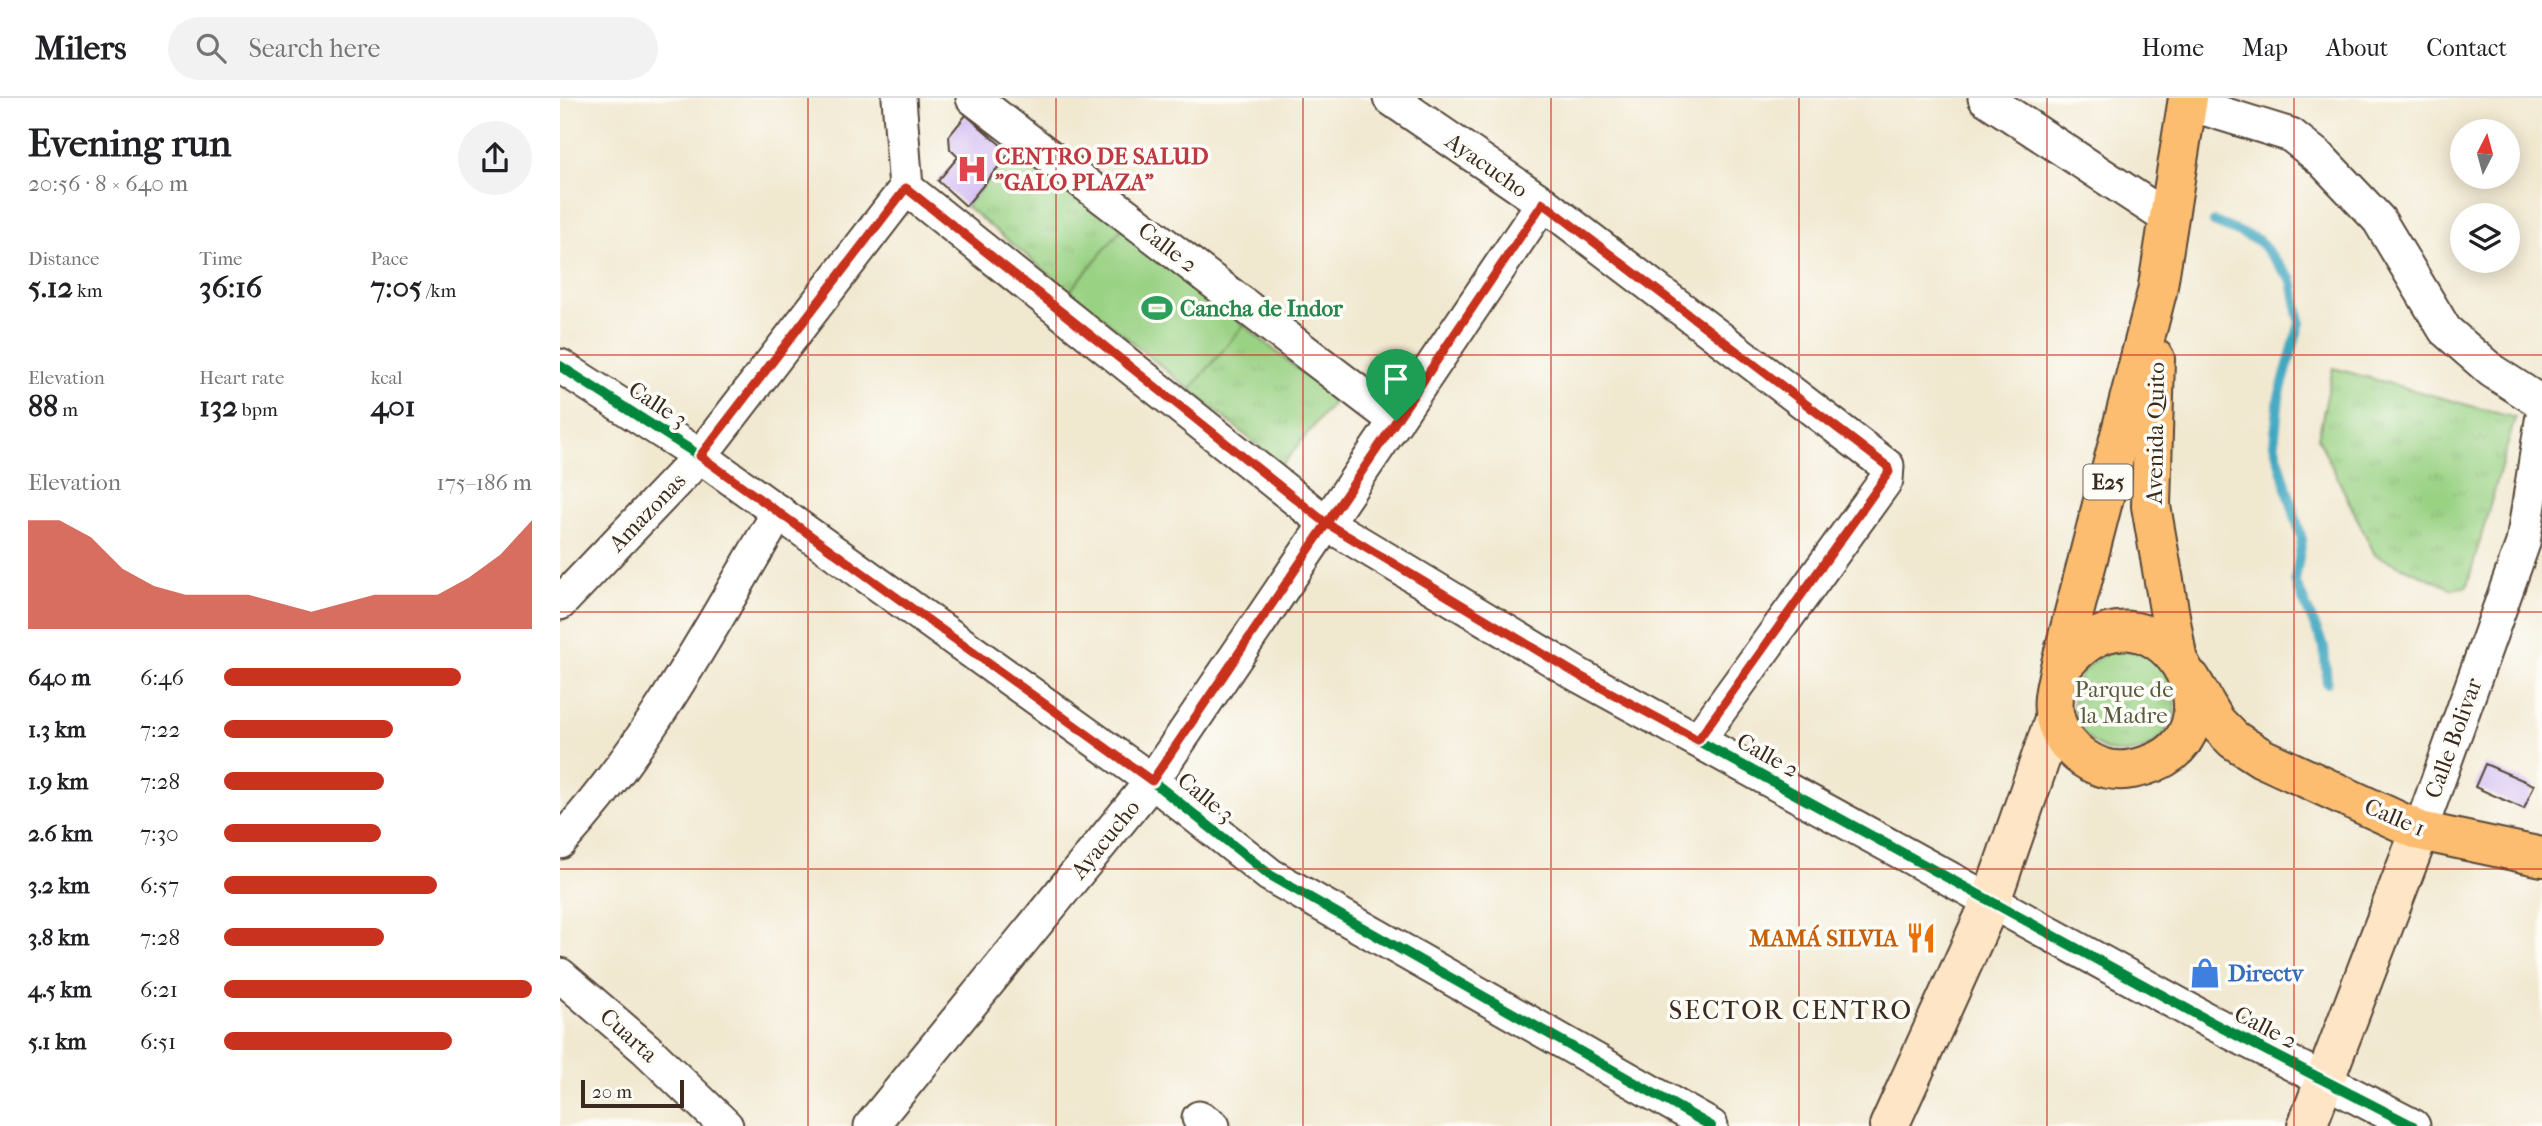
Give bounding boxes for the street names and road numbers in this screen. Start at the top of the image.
street label: Ayacucho [1440,127,1533,203]
street label: Calle 2 [1133,217,1203,278]
street label: Avenida Quito [2141,362,2170,505]
street label: Calle 3 [623,376,692,433]
road number: E25 [2084,464,2132,500]
street label: Amazonas [603,467,691,558]
street label: Calle Bolivar [2419,674,2488,802]
street label: Calle 2 [1732,727,1804,784]
street label: Calle 3 [1172,767,1239,828]
street label: Calle 1 [2360,793,2429,842]
street label: Ayacucho [1065,794,1146,885]
street label: Calle 2 [2230,1000,2302,1055]
street label: Cuarta [594,1003,663,1068]

